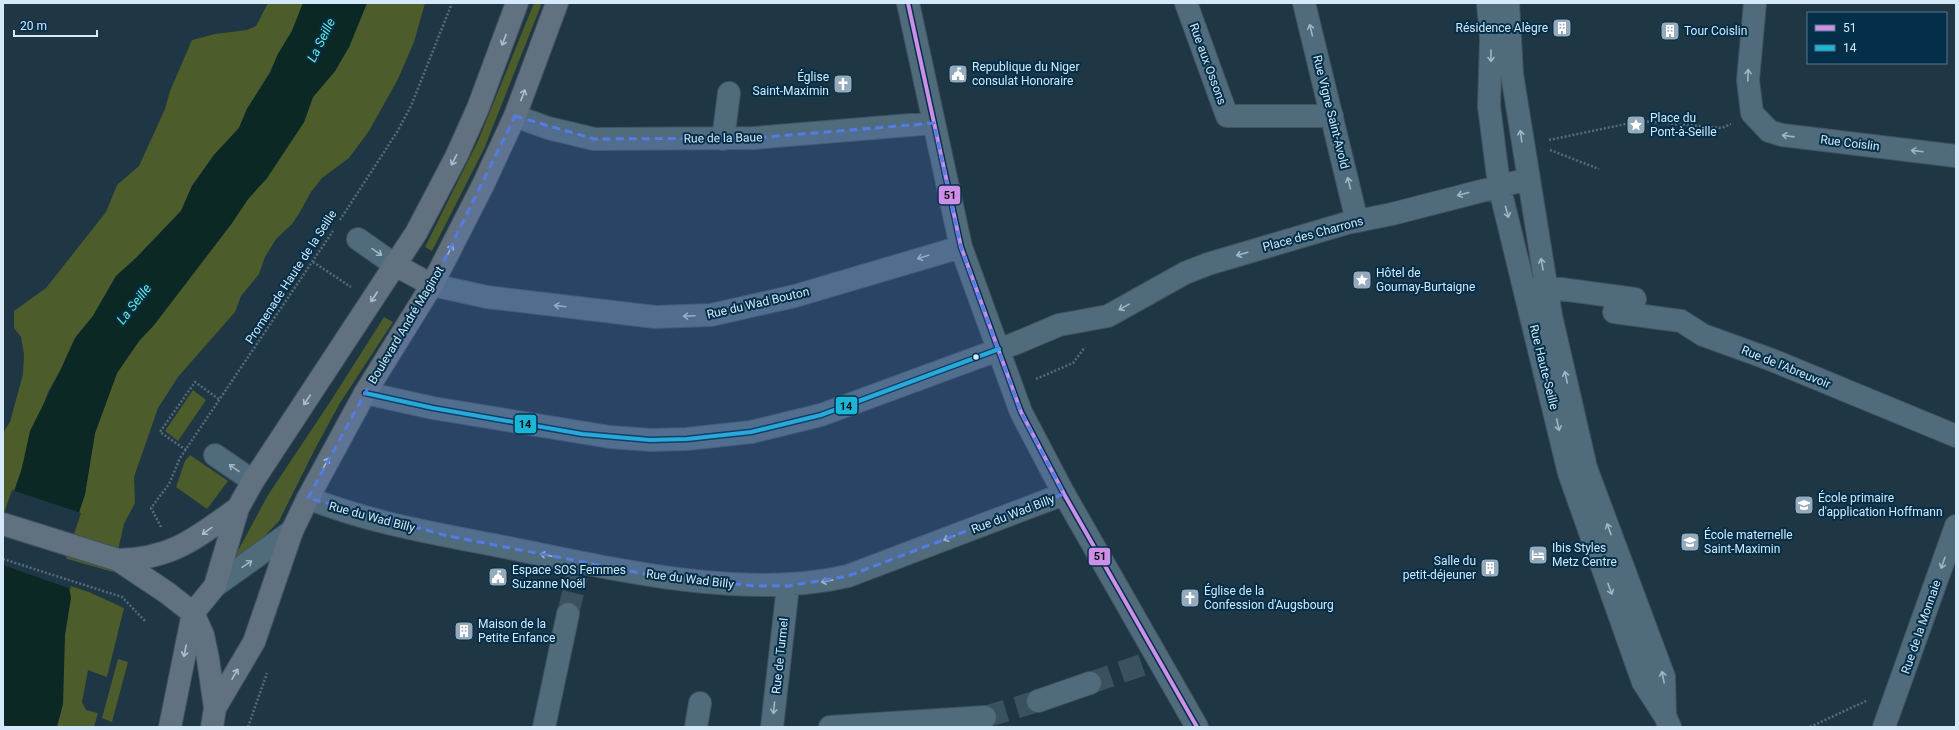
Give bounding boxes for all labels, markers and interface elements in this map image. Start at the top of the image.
scale bar [14,12,97,38]
legend [1807,12,1947,64]
water label: La Seille [304,15,338,64]
building icon: Résidence Alègre [1551,17,1573,39]
text: 20 m [20,19,47,33]
building icon: Tour Coislin [1659,20,1681,42]
street label: Rue aux Ossons [1187,21,1229,107]
place label: Résidence Alègre [1456,21,1548,35]
text: 51 [1843,21,1857,35]
one-way arrow [1306,23,1314,36]
place label: Tour Coislin [1684,24,1747,38]
one-way arrow [499,33,507,45]
text: 14 [1843,41,1857,55]
one-way arrow [1487,49,1495,62]
street label: Rue Vigne Saint-Avold [1310,54,1352,170]
place label: Republique du Niger consulat Honoraire [972,60,1079,88]
public building icon: Republique du Niger consulat Honoraire [947,63,969,85]
place label: Église Saint-Maximin [753,69,829,98]
one-way arrow [1744,69,1752,82]
church icon: Église Saint-Maximin [832,73,854,95]
one-way arrow [519,89,527,101]
place label: Place du Pont-à-Seille [1650,111,1717,139]
place icon: Place du Pont-à-Seille [1625,114,1647,136]
street label: Rue de la Baue [683,130,763,146]
one-way arrow [1517,130,1525,143]
one-way arrow [1782,132,1795,140]
street label: Rue Coislin [1820,132,1880,154]
one-way arrow [1911,147,1924,155]
one-way arrow [450,153,458,165]
one-way arrow [1345,177,1352,190]
line badge: 51 [938,185,961,205]
text: 51 [944,189,956,202]
one-way arrow [1457,191,1470,199]
one-way arrow [1504,205,1511,218]
street label: Promenade Haute de la Seille [242,208,340,346]
street label: Place des Charrons [1261,214,1365,254]
one-way arrow [446,245,454,257]
one-way arrow [371,248,382,256]
one-way arrow [1236,251,1249,258]
one-way arrow [917,254,930,261]
one-way arrow [1538,258,1546,271]
street label: Boulevard André Maginot [365,264,447,386]
place label: Hôtel de Gournay-Burtaigne [1376,266,1475,294]
place icon: Hôtel de Gournay-Burtaigne [1351,269,1373,291]
water label: La Seille [114,281,155,327]
street label: Rue du Wad Bouton [705,284,811,322]
one-way arrow [369,291,377,303]
one-way arrow [554,302,567,309]
one-way arrow [1118,304,1130,312]
one-way arrow [683,312,696,320]
street label: Rue Haute-Seille [1527,323,1561,411]
street label: Rue de l'Abreuvoir [1739,343,1833,391]
unlabelled marker [971,352,981,362]
one-way arrow [1562,371,1569,384]
one-way arrow [303,395,311,406]
line badge: 14 [835,396,858,415]
text: 14 [840,400,853,413]
line badge: 14 [514,414,537,434]
text: 14 [519,418,532,431]
one-way arrow [1555,418,1563,431]
one-way arrow [323,458,330,470]
one-way arrow [229,464,240,472]
place label: École primaire d'application Hoffmann [1818,490,1943,519]
street label: Rue du Wad Billy [969,492,1057,536]
school or university icon: École primaire d'application Hoffmann [1793,494,1815,516]
street label: Rue du Wad Billy [328,499,417,535]
one-way arrow [1604,524,1612,536]
one-way arrow [201,527,212,535]
place label: École maternelle Saint-Maximin [1704,527,1793,556]
school or university icon: École maternelle Saint-Maximin [1679,531,1701,553]
one-way arrow [944,534,956,542]
place label: Ibis Styles Metz Centre [1552,541,1617,569]
hotel icon: Ibis Styles Metz Centre [1527,544,1549,566]
line badge: 51 [1088,547,1111,566]
text: 51 [1094,550,1106,563]
one-way arrow [539,551,552,559]
place label: Salle du petit-déjeuner [1403,554,1476,582]
building icon: Salle du petit-déjeuner [1479,557,1501,579]
one-way arrow [1939,557,1946,570]
one-way arrow [241,560,252,568]
place label: Espace SOS Femmes Suzanne Noël [512,563,626,591]
public building icon: Espace SOS Femmes Suzanne Noël [487,566,509,588]
street label: Rue du Wad Billy [645,567,735,591]
one-way arrow [821,577,834,585]
street label: Rue de la Monnaie [1898,578,1944,676]
one-way arrow [1607,582,1615,594]
place label: Église de la Confession d'Augsbourg [1204,583,1334,612]
church icon: Église de la Confession d'Augsbourg [1179,587,1201,609]
place label: Maison de la Petite Enfance [478,617,555,645]
street label: Rue de Turmel [769,617,791,695]
building icon: Maison de la Petite Enfance [453,620,475,642]
one-way arrow [180,644,188,657]
one-way arrow [231,669,239,681]
one-way arrow [1659,671,1667,684]
one-way arrow [770,701,778,714]

